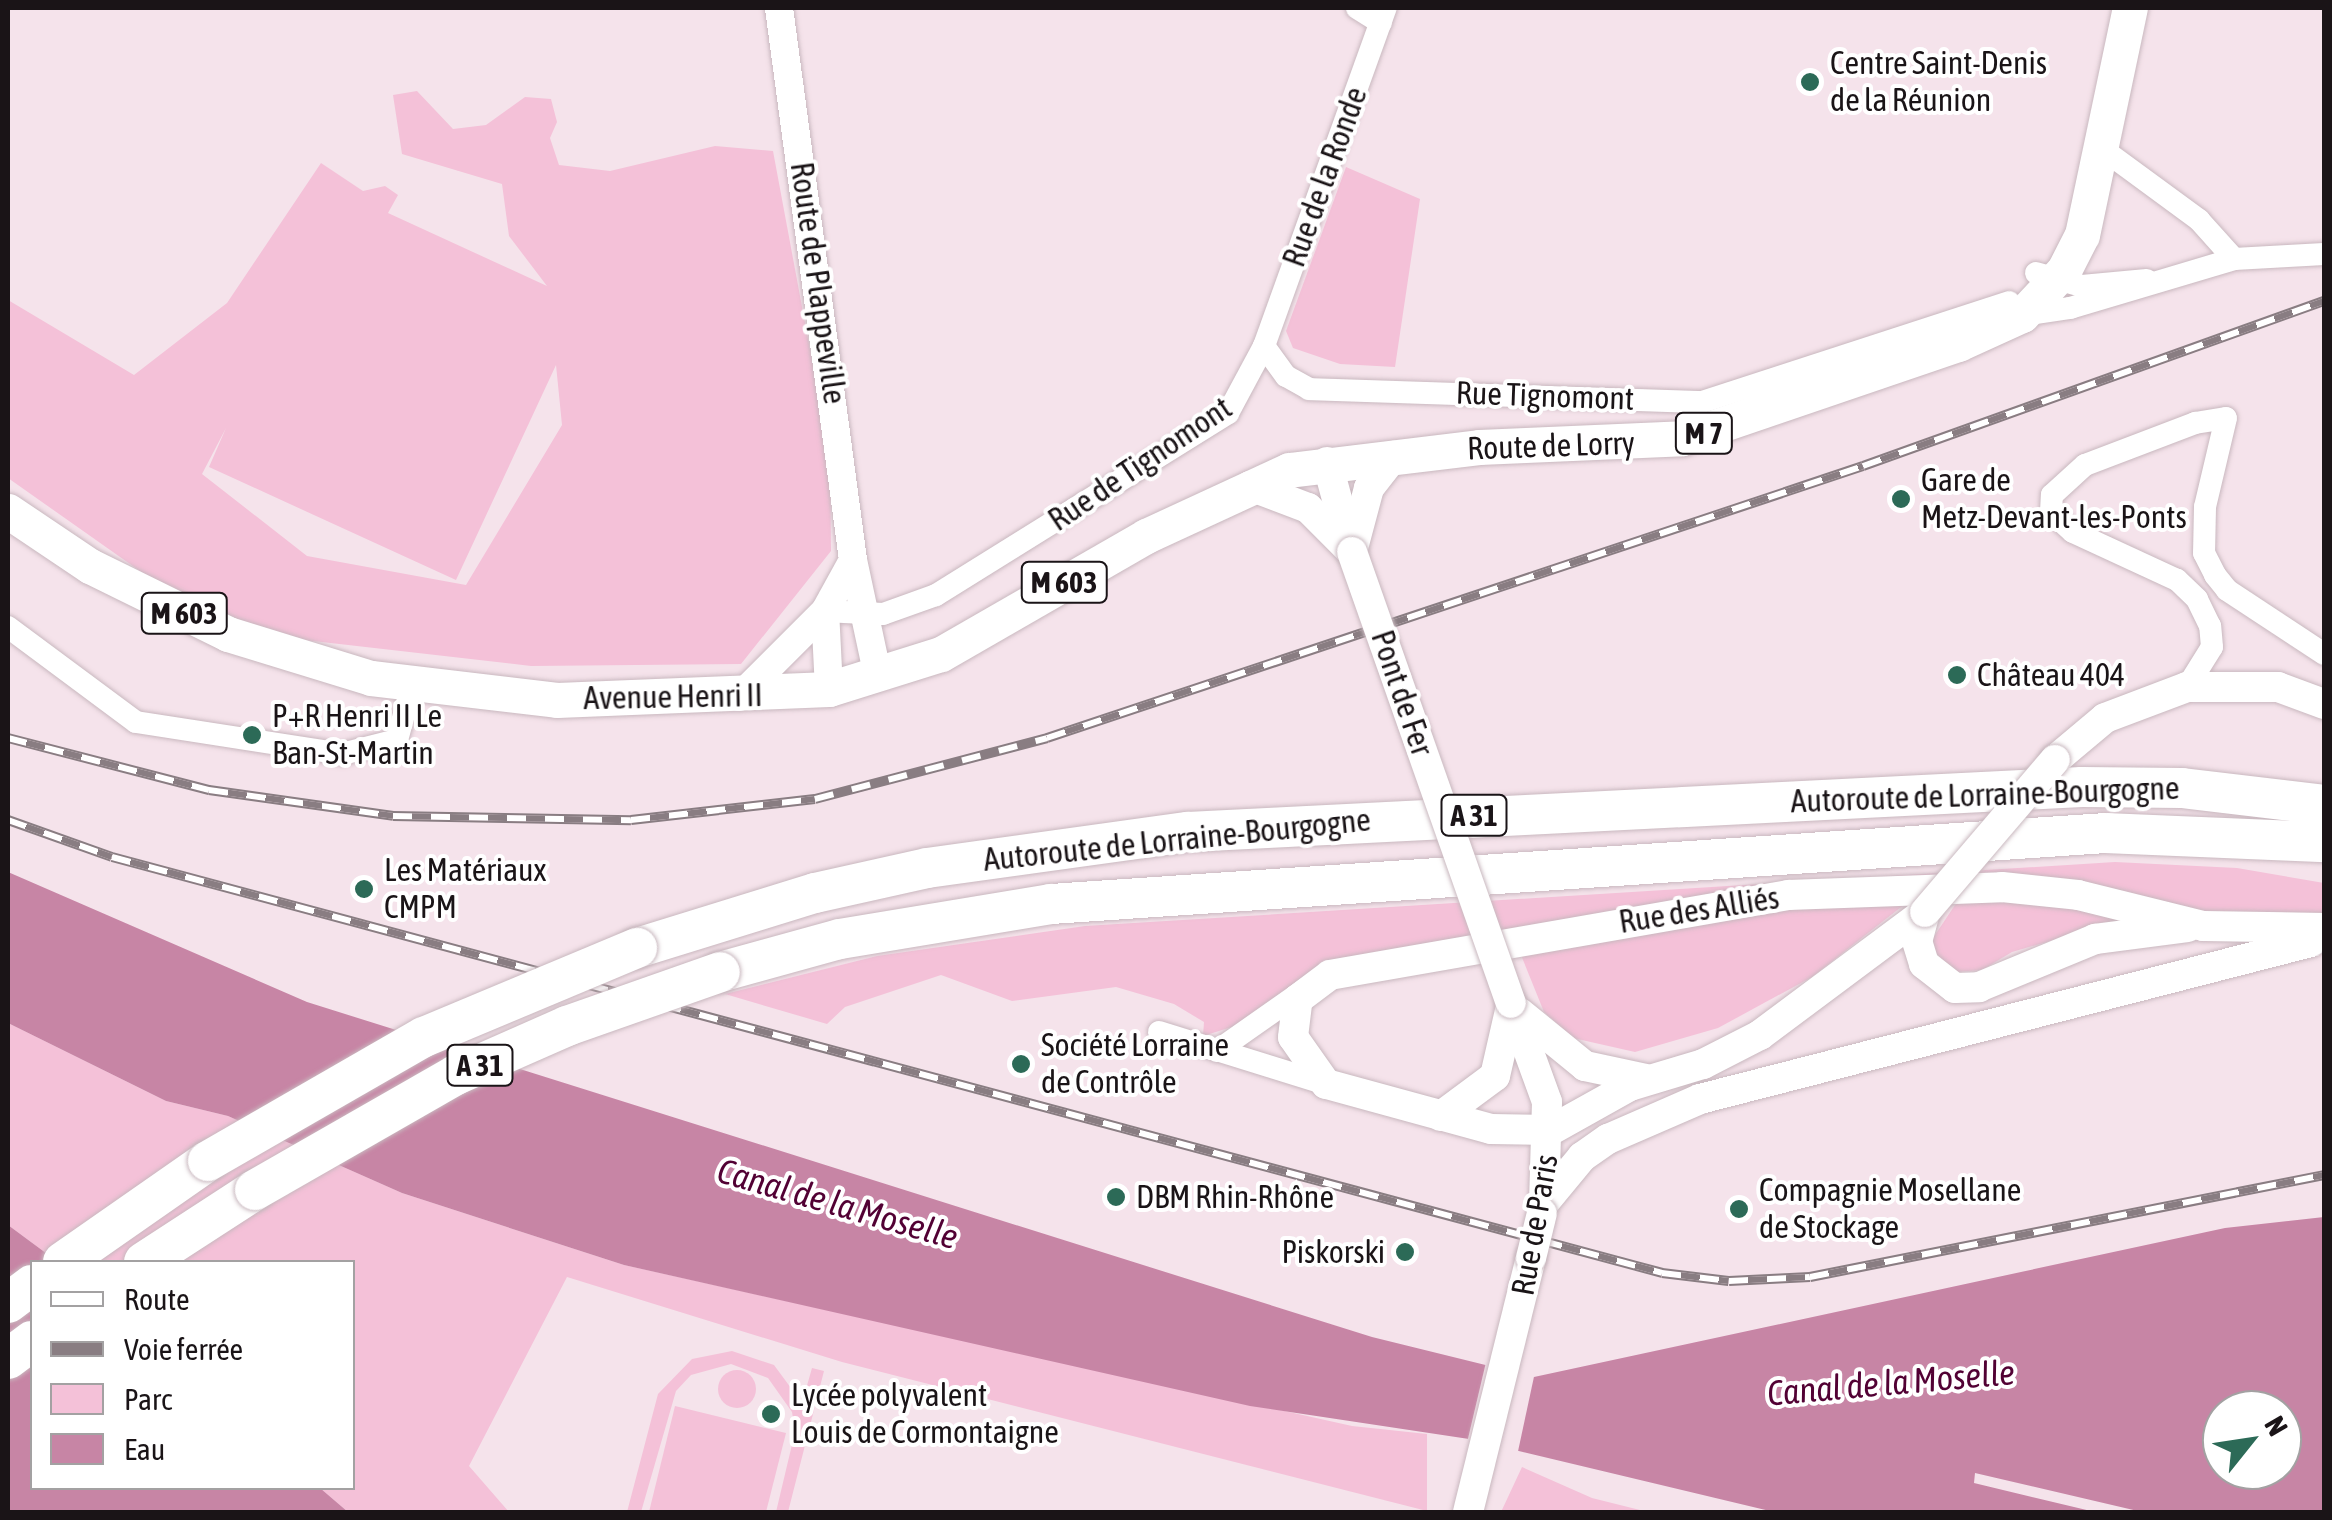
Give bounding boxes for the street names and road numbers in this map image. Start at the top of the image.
street label: Rue de la Ronde [1275,82,1375,272]
street label: Route de Plappeville [782,160,854,406]
street label: Rue Tignomont [1455,374,1635,418]
street label: Rue de Tignomont [1041,389,1239,539]
road number: M 7 [1674,408,1734,458]
street label: Route de Lorry [1466,424,1636,468]
road number: M 603 [1019,557,1109,607]
road number: M 603 [139,588,229,638]
street label: Pont de Fer [1363,625,1441,761]
street label: Avenue Henri II [583,676,763,718]
street label: Autoroute de Lorraine-Bourgogne [1790,769,2180,821]
road number: A 31 [1439,790,1509,840]
street label: Autoroute de Lorraine-Bourgogne [982,801,1372,879]
street label: Rue des Alliés [1616,878,1782,942]
road number: A 31 [445,1040,515,1090]
street label: Rue de Paris [1504,1152,1566,1298]

